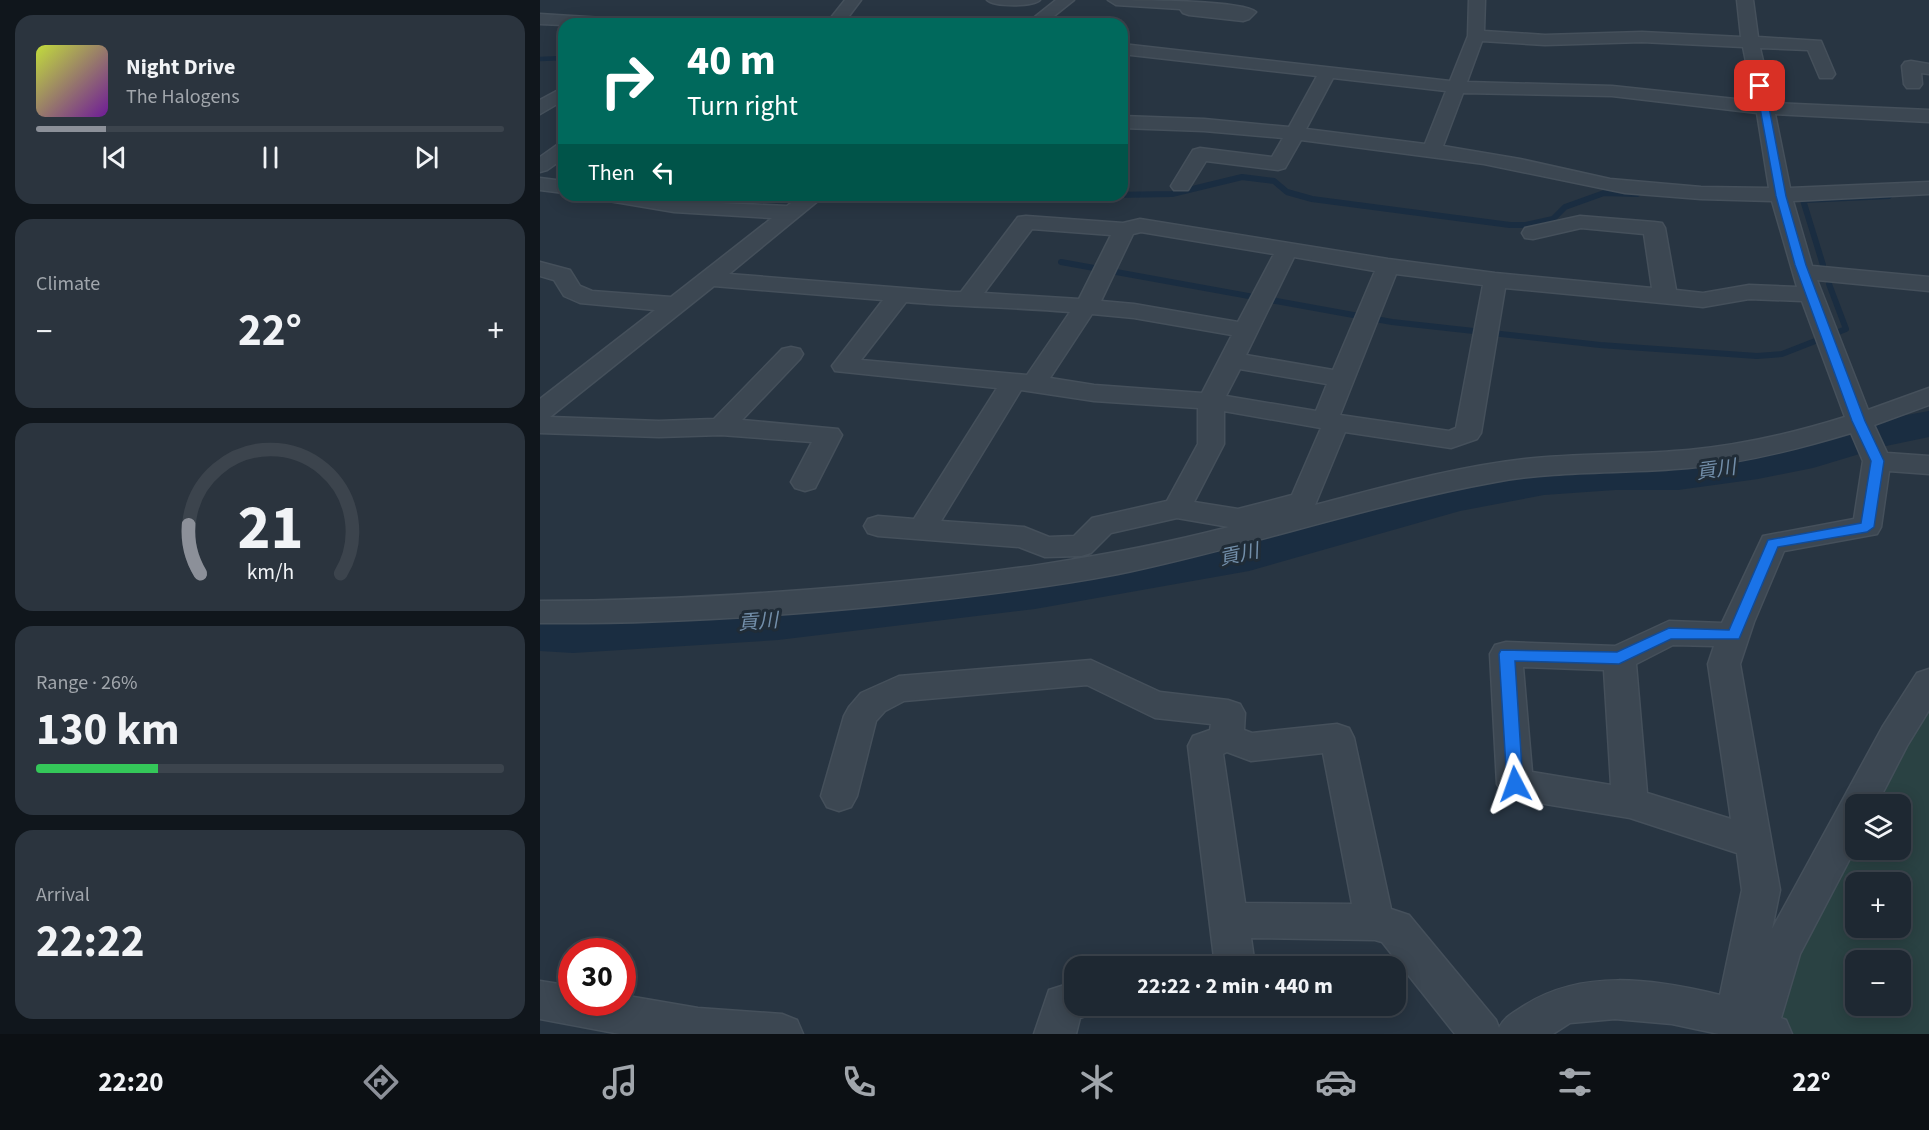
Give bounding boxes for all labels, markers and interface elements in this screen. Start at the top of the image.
text: 40 m [687,31,776,91]
icon: right [588,42,666,120]
text: Night Drive [126,51,235,83]
pin [1734,60,1785,111]
icon: arrive [1743,69,1776,102]
text: The Halogens [126,83,240,111]
text: Turn right [687,87,798,126]
icon: previous [98,141,131,174]
icon: pause [254,141,287,174]
icon: next [410,141,443,174]
icon: left [647,156,680,189]
text: Then [588,157,635,189]
text: Climate [36,270,100,298]
text: 22° [238,299,302,363]
text: − [36,308,52,355]
text: + [488,308,504,355]
water label: 貢川 [1694,453,1740,487]
text: 21 [237,484,303,573]
water label: 貢川 [1217,537,1263,573]
text: km/h [246,557,294,588]
water label: 貢川 [737,606,781,637]
text: Range · 26% [36,669,137,697]
text: 130 km [36,698,180,762]
position arrow [1483,752,1547,816]
map controls [1845,794,1911,1016]
button: layers [1845,794,1911,860]
button: + [1845,872,1911,938]
text: Arrival [36,881,90,909]
text: 22:22 [36,910,145,974]
speed limit sign: 30 [558,938,636,1016]
button: − [1845,950,1911,1016]
text: 22:22 · 2 min · 440 m [1137,970,1333,1002]
icon: directions [360,1061,402,1103]
icon: music [599,1061,641,1103]
icon: phone [838,1061,880,1103]
icon: climate [1076,1061,1118,1103]
icon: car [1315,1061,1357,1103]
icon: filters [1554,1061,1596,1103]
text: 22:20 [98,1063,163,1102]
text: 22° [1792,1063,1831,1102]

